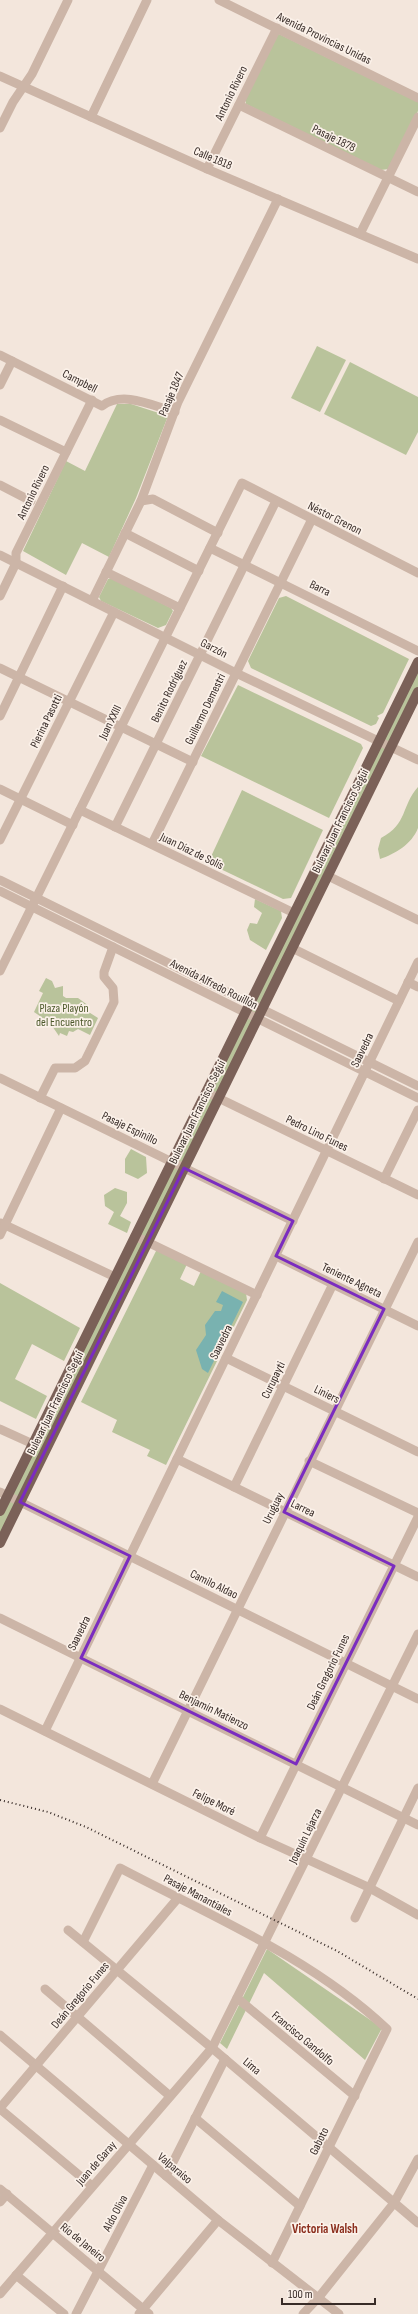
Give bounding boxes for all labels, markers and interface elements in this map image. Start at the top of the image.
street label: Avenida Provincias Unidas [273,9,374,68]
street label: Antonio Rivero [211,64,251,124]
street label: Pasaje 1878 [309,121,358,155]
street label: Calle 1818 [191,144,234,173]
street label: Campbell [60,366,100,397]
street label: Pasaje 1847 [155,370,188,419]
street label: Antonio Rivero [13,463,53,523]
street label: Néstor Grenon [305,498,364,538]
street label: Barra [307,577,333,600]
street label: Garzón [198,635,230,662]
street label: Benito Rodríguez [148,657,191,725]
street label: Guillermo Demestri [182,671,229,747]
street label: Pierina Pasotti [27,692,66,750]
street label: Juan XXIII [95,702,125,743]
street label: Bulevar Juan Francisco Seguí [309,766,372,875]
street label: Juan Díaz de Solís [157,829,226,873]
street label: Avenida Alfredo Rouillón [167,955,260,1013]
park label: Plaza Playón del Encuentro [36,1001,92,1030]
street label: Saavedra [348,1030,377,1070]
street label: Bulevar Juan Francisco Seguí [166,1057,229,1166]
street label: Pasaje Espinillo [99,1108,160,1148]
street label: Pedro Lino Funes [283,1112,350,1155]
street label: Teniente Agneta [319,1259,385,1302]
street label: Saavedra [207,1322,236,1362]
street label: Bulevar Juan Francisco Seguí [24,1348,87,1457]
street label: Curupayti [258,1359,289,1401]
street label: Liniers [312,1382,342,1407]
street label: Uruguay [259,1490,288,1527]
street label: Larrea [288,1496,318,1521]
street label: Camilo Aldao [187,1566,240,1602]
street label: Saavedra [65,1613,94,1653]
street label: Deán Gregorio Funes [304,1632,353,1713]
street label: Benjamín Matienzo [176,1687,251,1734]
street label: Felipe Moré [190,1786,238,1819]
street label: Joaquín Lejarza [285,1806,325,1867]
street label: Pasaje Manantiales [161,1871,235,1920]
street label: Deán Gregorio Funes [48,1959,113,2032]
street label: Francisco Gandolfo [269,2008,337,2069]
street label: Lima [240,2055,264,2078]
street label: Gaboto [306,2125,333,2158]
street label: Juan de Garay [72,2138,120,2189]
street label: Valparaíso [154,2150,195,2187]
street label: Aldo Oliva [99,2192,131,2235]
street label: Río de Janeiro [57,2220,108,2265]
district label: Victoria Walsh [292,2221,358,2237]
scale bar [282,2280,375,2306]
text: 100 m [288,2287,313,2302]

